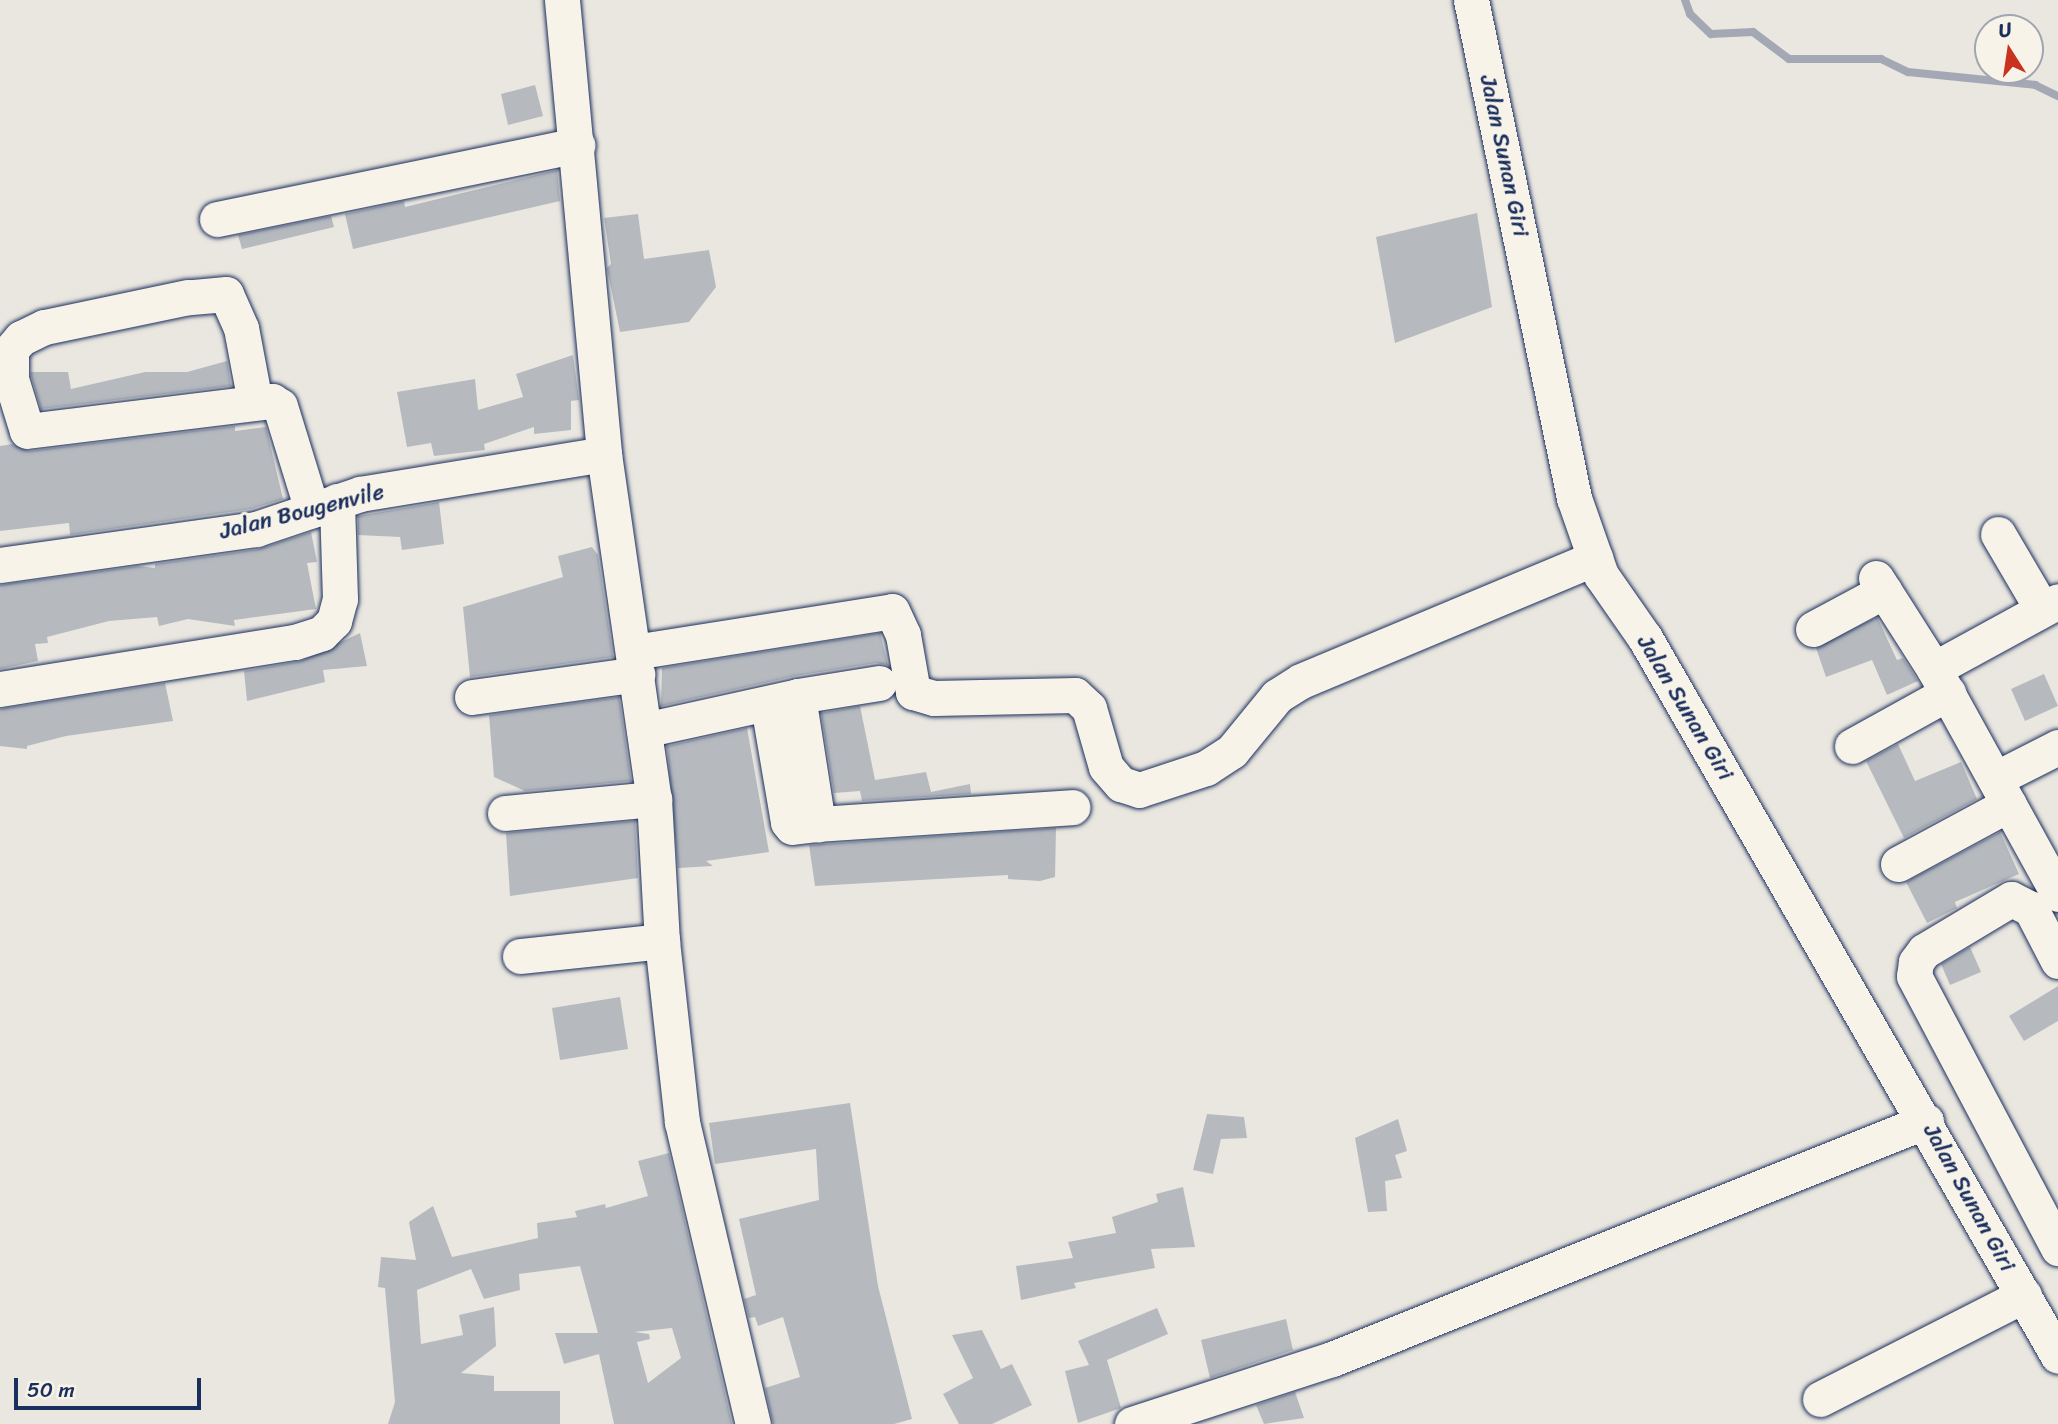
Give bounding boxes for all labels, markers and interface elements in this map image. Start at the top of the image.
text: U [1995,12,2015,47]
north arrow [1974,14,2044,84]
street label: Jalan Sunan Giri [1473,73,1535,239]
street label: Jalan Bougenvile [217,478,387,546]
street label: Jalan Sunan Giri [1631,630,1739,786]
street label: Jalan Sunan Giri [1917,1119,2021,1277]
scale bar [18,1364,205,1408]
text: 50 m [27,1371,75,1409]

